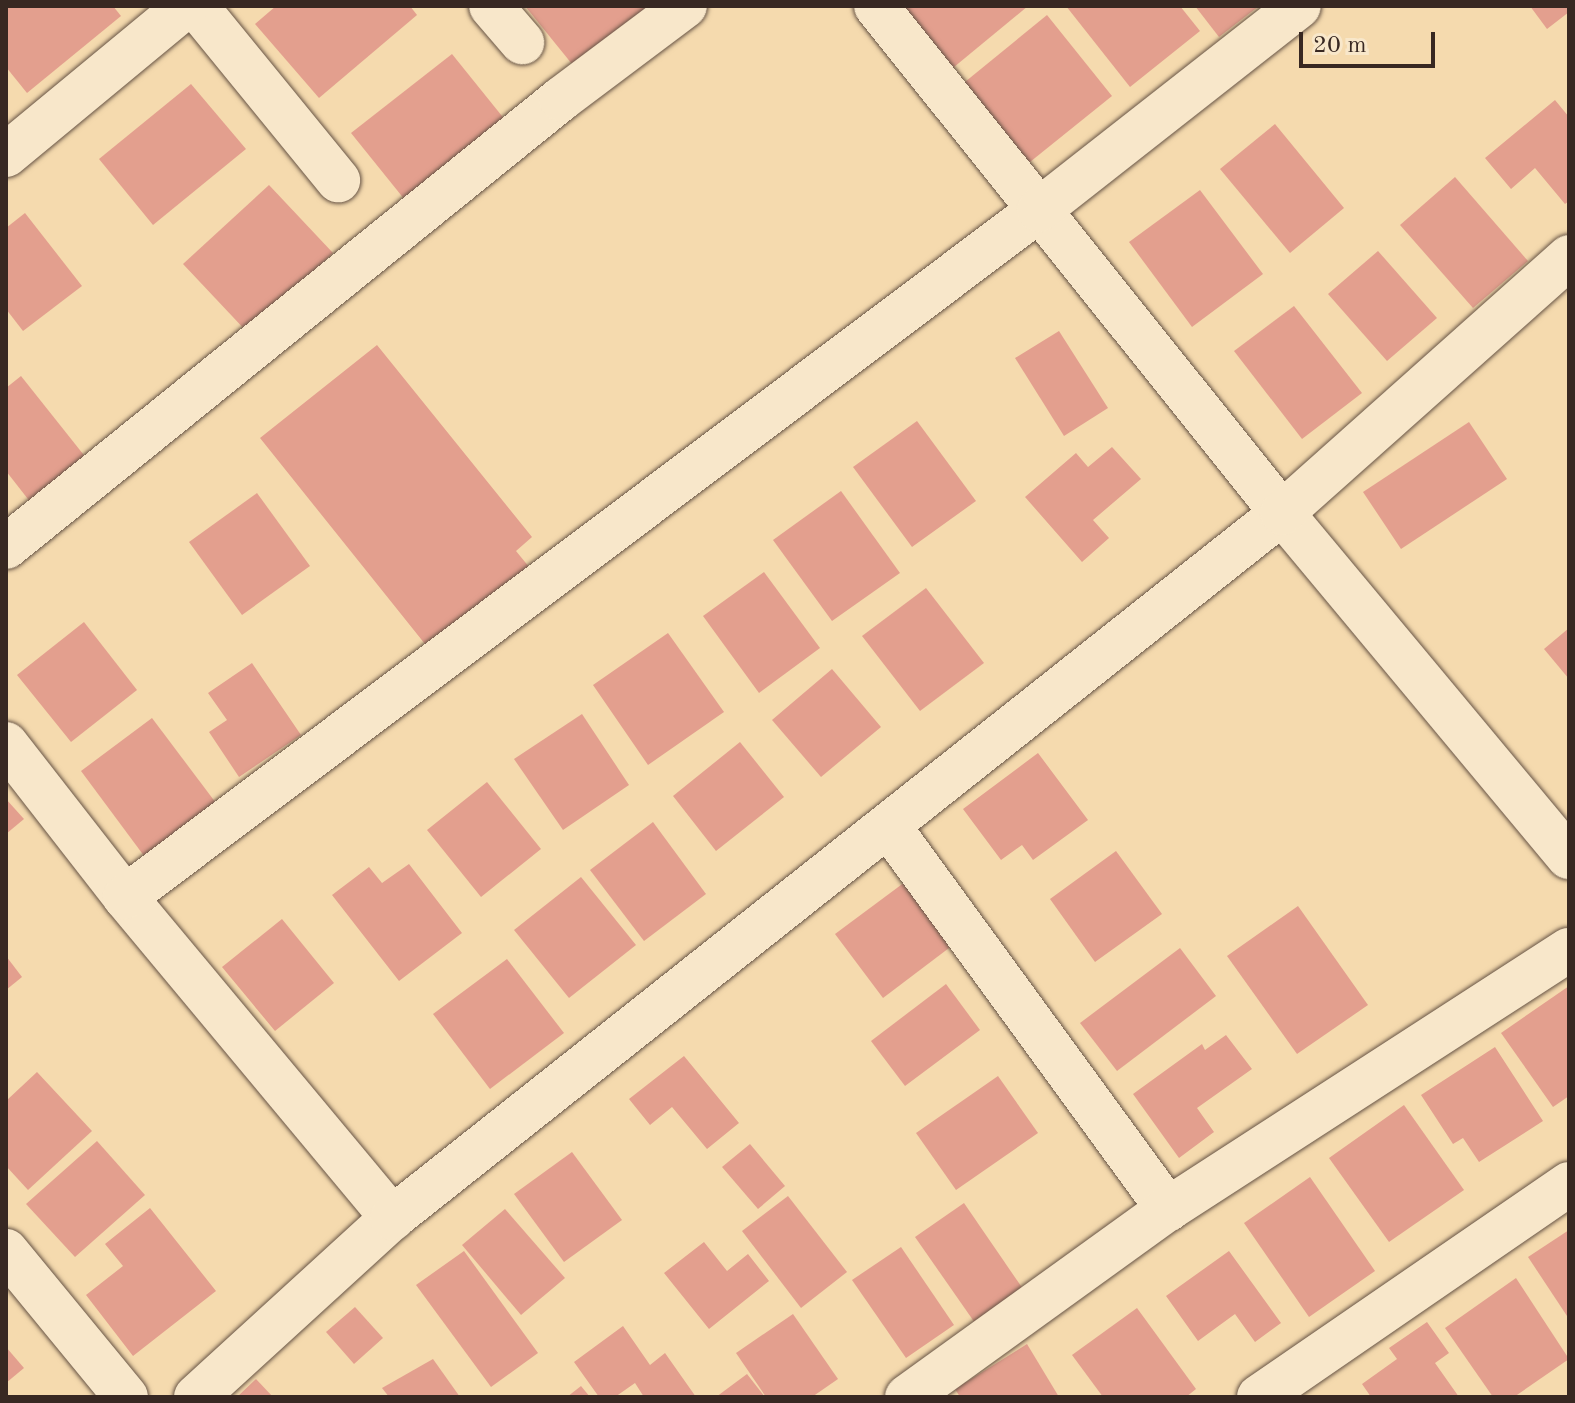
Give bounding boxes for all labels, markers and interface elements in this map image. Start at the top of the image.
scale bar [1303,16,1439,66]
text: 20 m [1313,34,1367,58]

